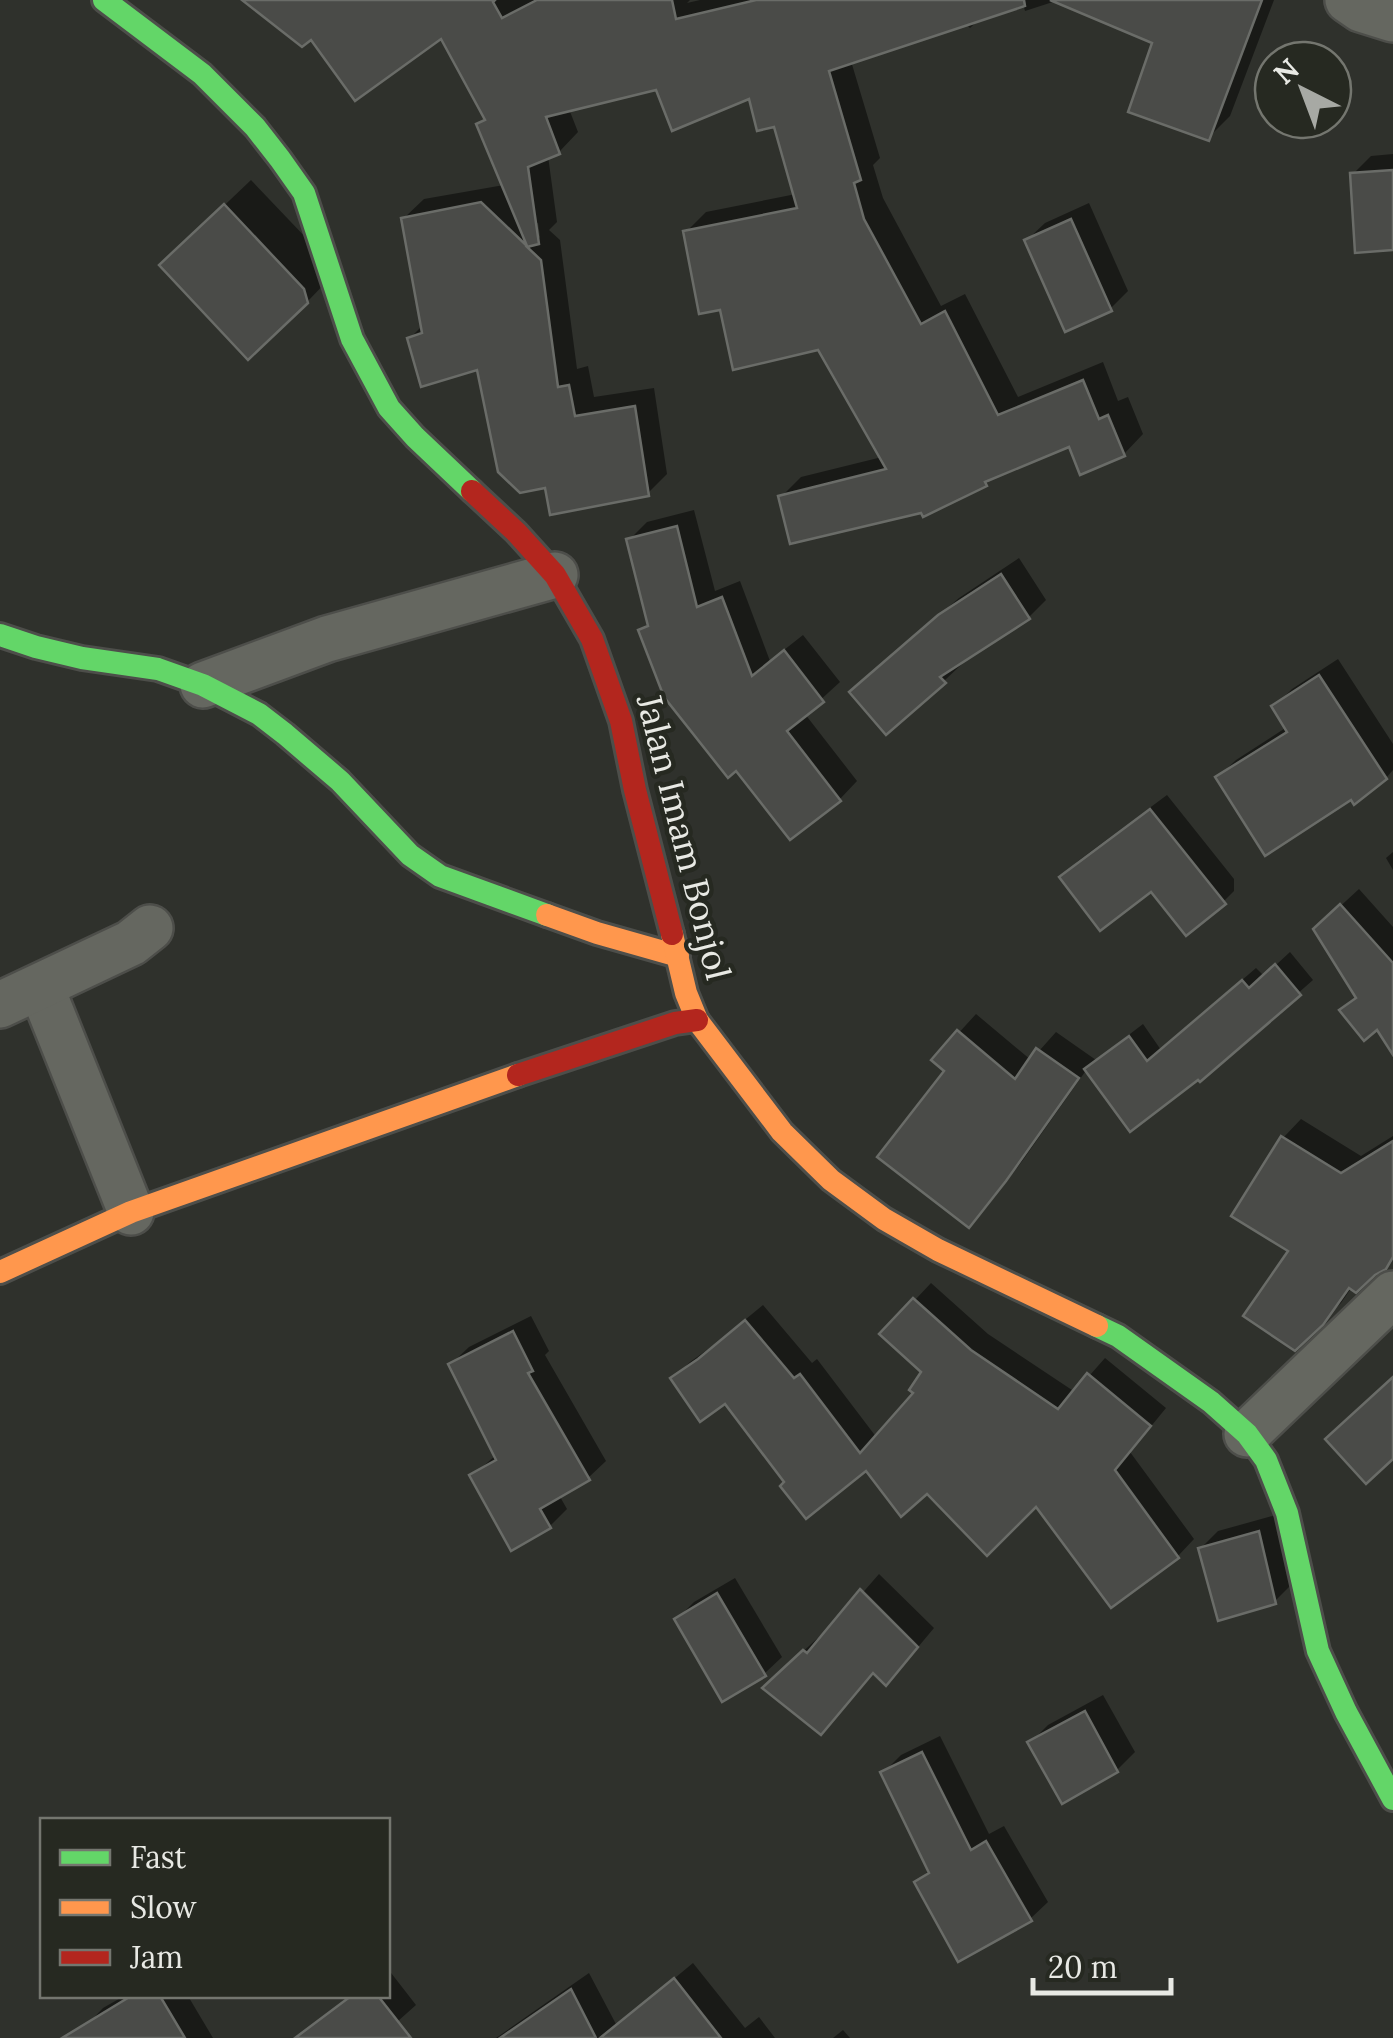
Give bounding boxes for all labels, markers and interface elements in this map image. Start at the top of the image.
north arrow [1253,40,1353,140]
text: N [1266,51,1306,92]
street label: Jalan Imam Bonjol [627,689,741,984]
legend [40,1818,390,1998]
text: Fast [130,1838,187,1876]
text: Slow [130,1888,196,1926]
scale bar [1033,1933,1170,1995]
text: Jam [129,1938,183,1976]
text: 20 m [1048,1948,1117,1986]

